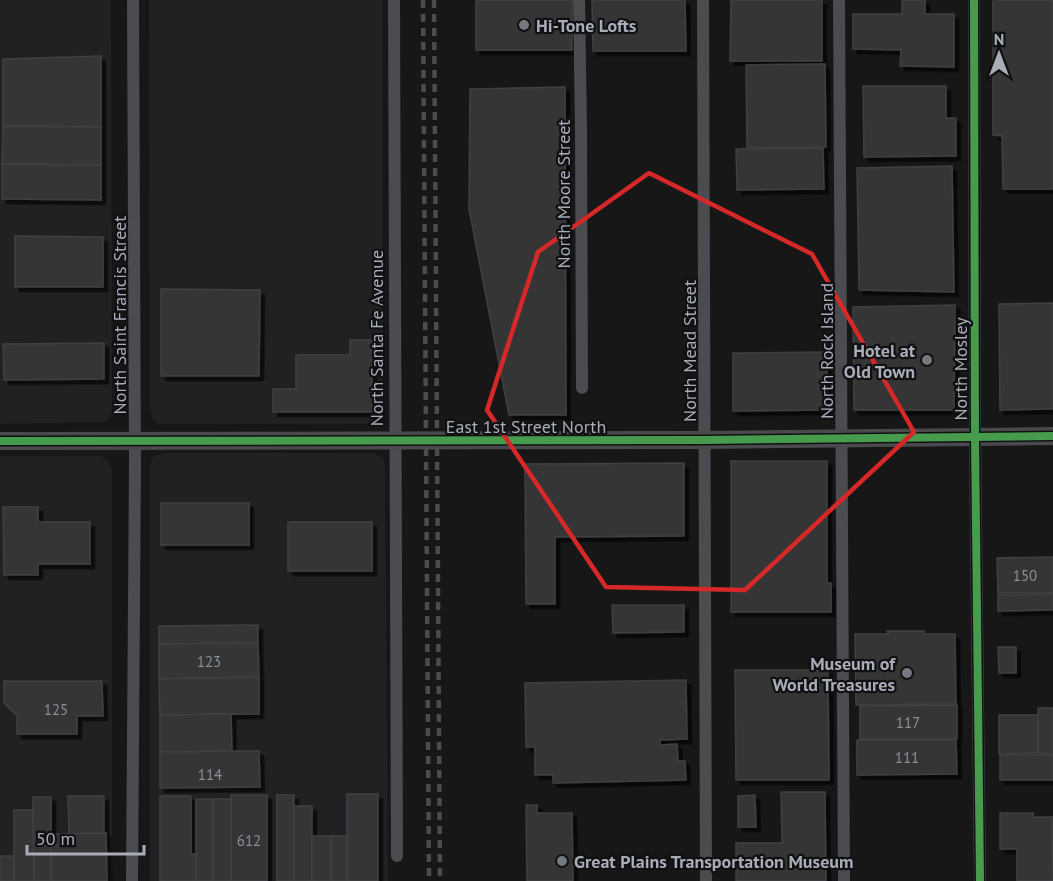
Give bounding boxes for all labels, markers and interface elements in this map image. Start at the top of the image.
place label: Hi-Tone Lofts [536,14,637,37]
marker: Hi-Tone Lofts [517,18,531,32]
north arrow [969,24,1029,84]
text: N [994,29,1004,49]
street label: North Moore Street [552,120,575,268]
street label: North Saint Francis Street [108,216,131,414]
street label: North Santa Fe Avenue [365,250,388,426]
street label: North Mead Street [678,280,701,422]
street label: North Rock Island [815,283,838,419]
street label: North Mosley [949,317,972,421]
place label: Hotel at Old Town [844,339,916,383]
marker: Hotel at Old Town [920,353,934,367]
street label: East 1st Street North [446,415,606,438]
house number: 150 [1013,566,1037,585]
house number: 123 [197,652,221,671]
place label: Museum of World Treasures [772,652,896,696]
marker: Museum of World Treasures [900,666,914,680]
house number: 125 [44,700,68,719]
house number: 117 [896,713,920,732]
house number: 111 [895,748,919,767]
house number: 114 [198,765,222,784]
scale bar [27,818,144,856]
text: 50 m [36,827,75,850]
house number: 612 [237,831,261,850]
place label: Great Plains Transportation Museum [574,850,853,873]
marker: Great Plains Transportation Museum [555,854,569,868]

